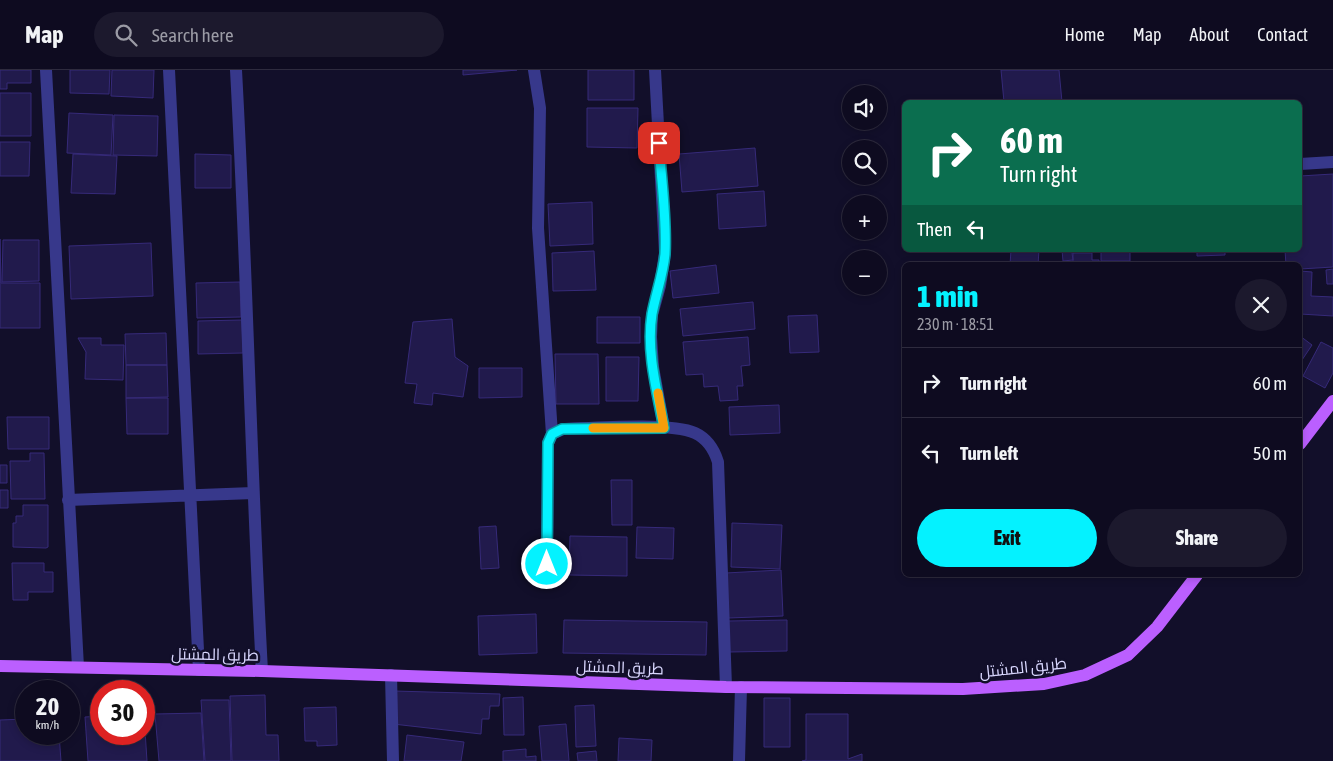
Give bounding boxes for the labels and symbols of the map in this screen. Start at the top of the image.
pin [638,122,680,164]
position arrow [520,537,572,589]
street label: طريق المشتل [171,644,259,666]
street label: طريق المشتل [978,653,1068,683]
street label: طريق المشتل [576,656,664,680]
speed limit sign: 30 [90,680,155,745]

